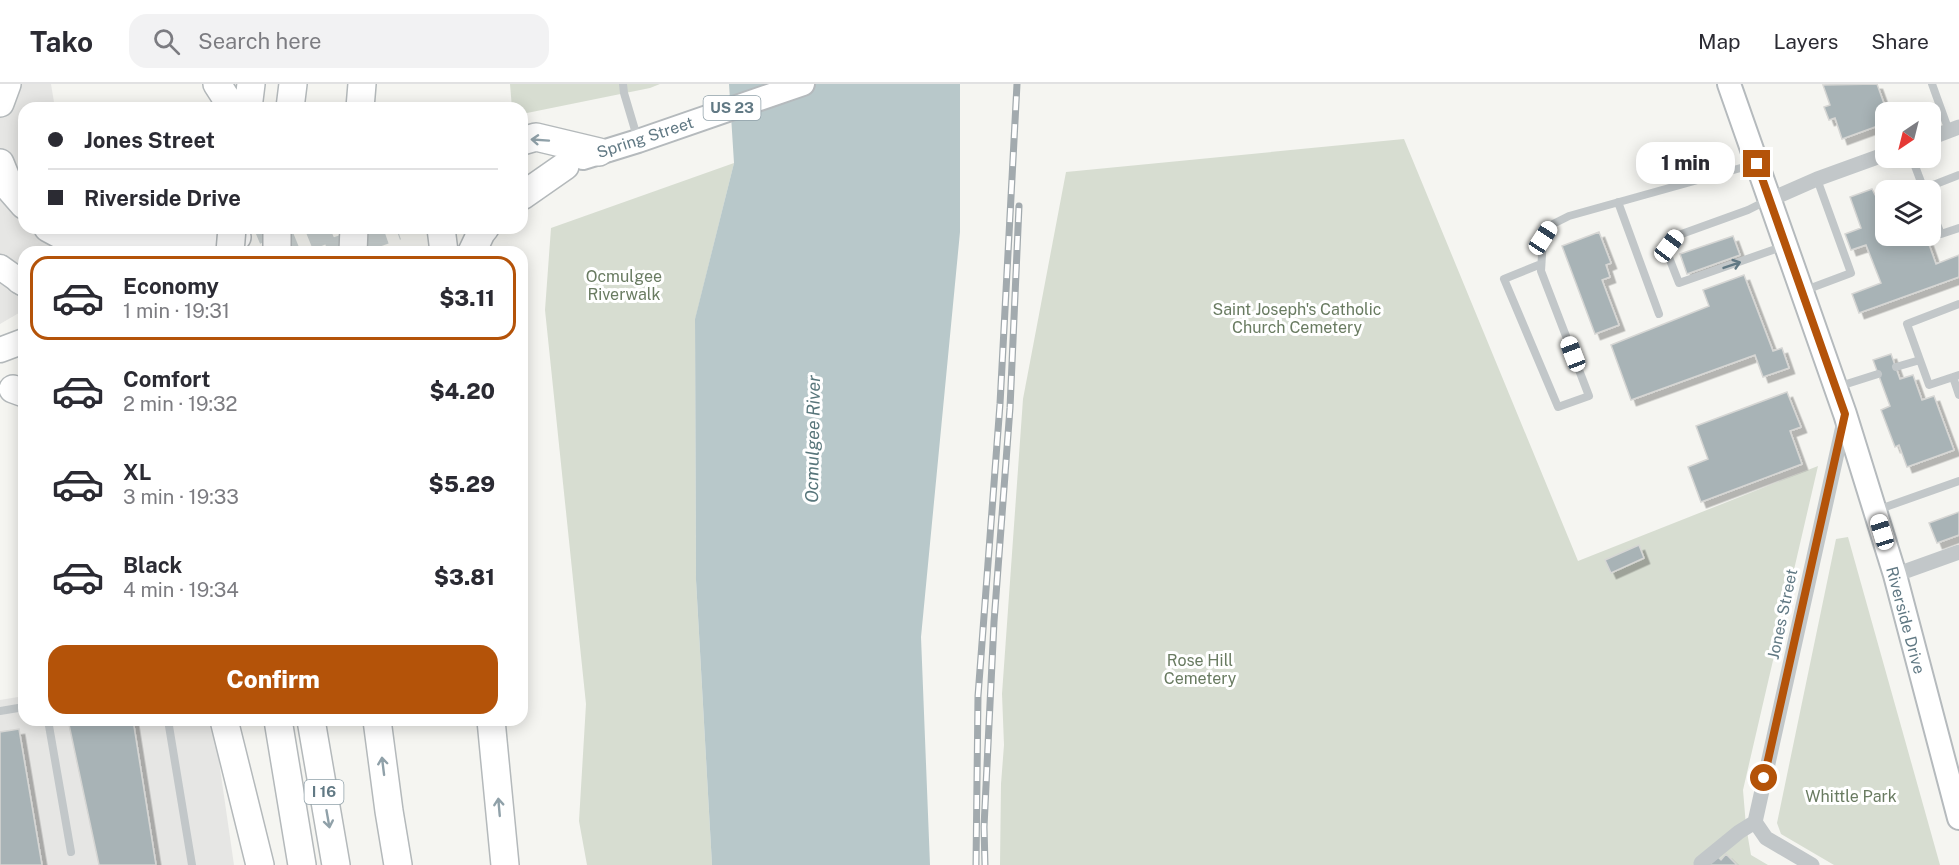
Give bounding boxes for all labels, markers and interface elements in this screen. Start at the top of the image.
search box [129,14,549,68]
text: Tako [30,25,93,58]
icon: search [150,25,183,58]
text: Search here [198,28,322,54]
text: Map [1698,29,1741,54]
text: Layers [1774,29,1838,54]
text: Share [1871,29,1929,54]
road number: US 23 [704,96,760,120]
north arrow [1875,102,1941,168]
map controls [1875,102,1941,246]
street label: Spring Street [594,113,696,162]
text: Jones Street [84,127,215,153]
one-way arrow [531,134,550,145]
callout: 1 min [1637,143,1736,185]
route end [1743,150,1770,177]
text: 1 min [1661,151,1710,175]
button: layers [1875,180,1941,246]
text: Riverside Drive [84,185,241,211]
car [1526,218,1560,258]
car [1651,226,1687,266]
one-way arrow [1722,258,1741,269]
park label: Ocmulgee Riverwalk [586,267,662,304]
icon: car [51,271,105,325]
text: Economy [123,273,219,299]
text: $3.11 [439,285,495,311]
text: 1 min · 19:31 [123,299,230,323]
park label: Saint Joseph's Catholic Church Cemetery [1213,300,1381,337]
car [1558,334,1588,374]
icon: car [51,364,105,418]
text: Comfort [123,366,210,392]
water label: Ocmulgee River [801,375,824,503]
text: $4.20 [429,378,495,404]
text: 2 min · 19:32 [123,392,238,416]
icon: car [51,457,105,511]
text: XL [123,459,151,485]
text: $5.29 [429,471,495,497]
text: 3 min · 19:33 [123,485,239,509]
car [1868,512,1896,552]
icon: car [51,550,105,604]
text: Black [123,552,182,578]
text: $3.81 [434,564,495,590]
street label: Riverside Drive [1882,564,1929,676]
street label: Jones Street [1764,567,1801,661]
text: 4 min · 19:34 [123,578,239,602]
button: Confirm [48,645,498,714]
park label: Rose Hill Cemetery [1164,651,1237,688]
one-way arrow [377,756,388,776]
route start [1750,764,1777,791]
road number: I 16 [304,780,344,804]
park label: Whittle Park [1805,787,1897,806]
one-way arrow [493,797,504,817]
one-way arrow [323,809,334,828]

